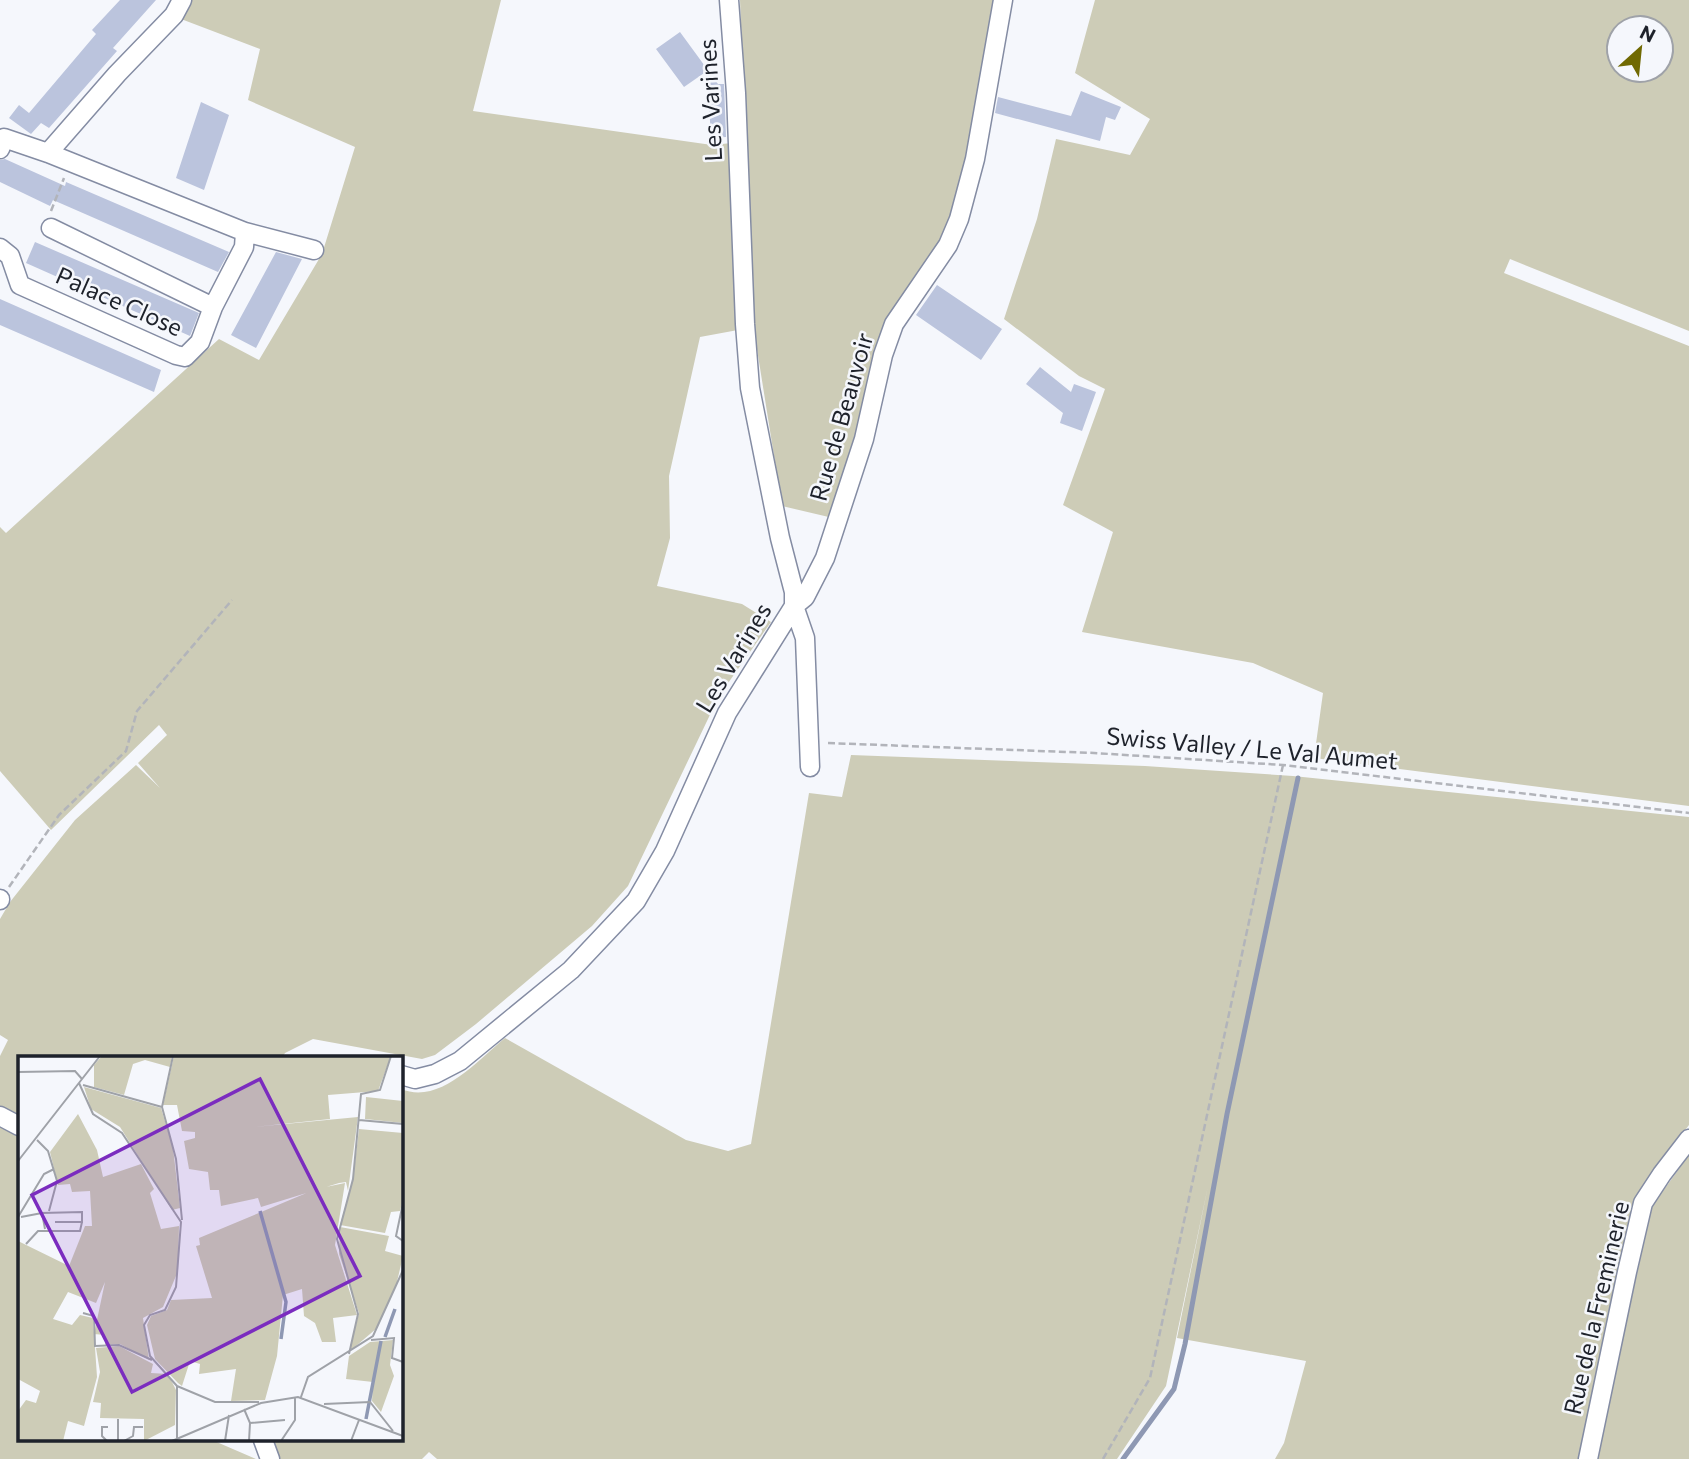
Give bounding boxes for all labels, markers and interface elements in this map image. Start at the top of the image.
north arrow [1605,14,1675,84]
text: N [1636,20,1660,47]
street label: Les Varines [692,38,727,162]
street label: Palace Close [52,260,187,341]
street label: Rue de Beauvoir [803,329,879,504]
street label: Les Varines [689,597,777,717]
street label: Swiss Valley / Le Val Aumet [1105,720,1399,775]
inset map [18,1056,402,1442]
street label: Rue de la Freminerie [1557,1198,1634,1417]

